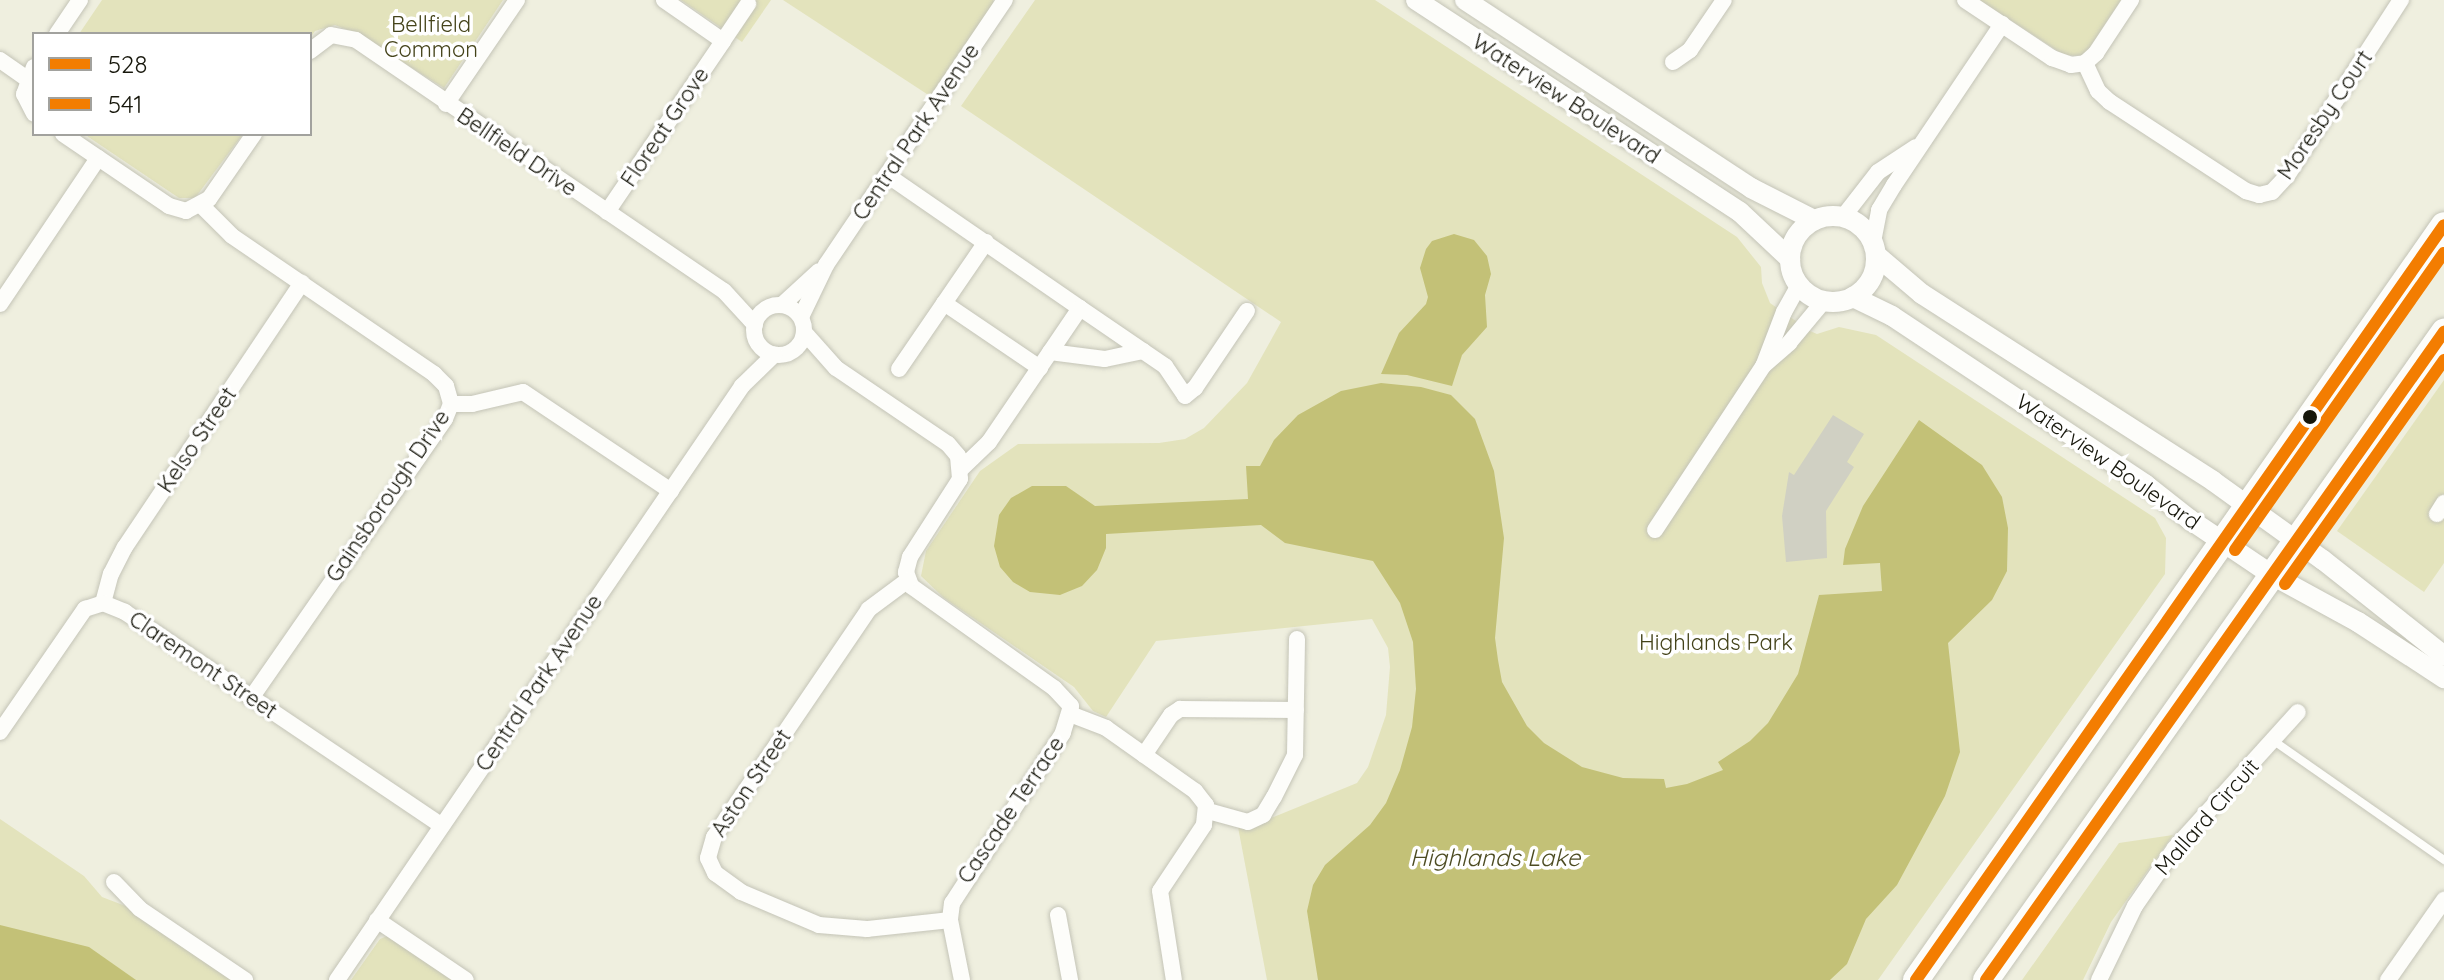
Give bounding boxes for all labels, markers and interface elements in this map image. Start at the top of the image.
park label: Bellfield Common [384,11,478,62]
street label: Waterview Boulevard [1467,28,1665,170]
legend [32,32,312,136]
street label: Central Park Avenue [847,39,985,225]
street label: Moresby Court [2272,45,2378,185]
text: 528 [108,49,147,79]
street label: Floreat Grove [615,62,715,192]
text: 541 [108,89,142,119]
street label: Bellfield Drive [452,102,582,202]
street label: Kelso Street [152,382,242,498]
street label: Waterview Boulevard [2011,389,2205,535]
street label: Gainsborough Drive [321,405,455,587]
unlabelled marker [2302,409,2318,425]
street label: Central Park Avenue [470,590,608,776]
street label: Claremont Street [124,606,282,724]
park label: Highlands Park [1639,630,1793,656]
street label: Aston Street [705,724,797,842]
street label: Cascade Terrace [952,732,1070,888]
street label: Mallard Circuit [2149,753,2265,881]
water label: Highlands Lake [1410,844,1580,872]

